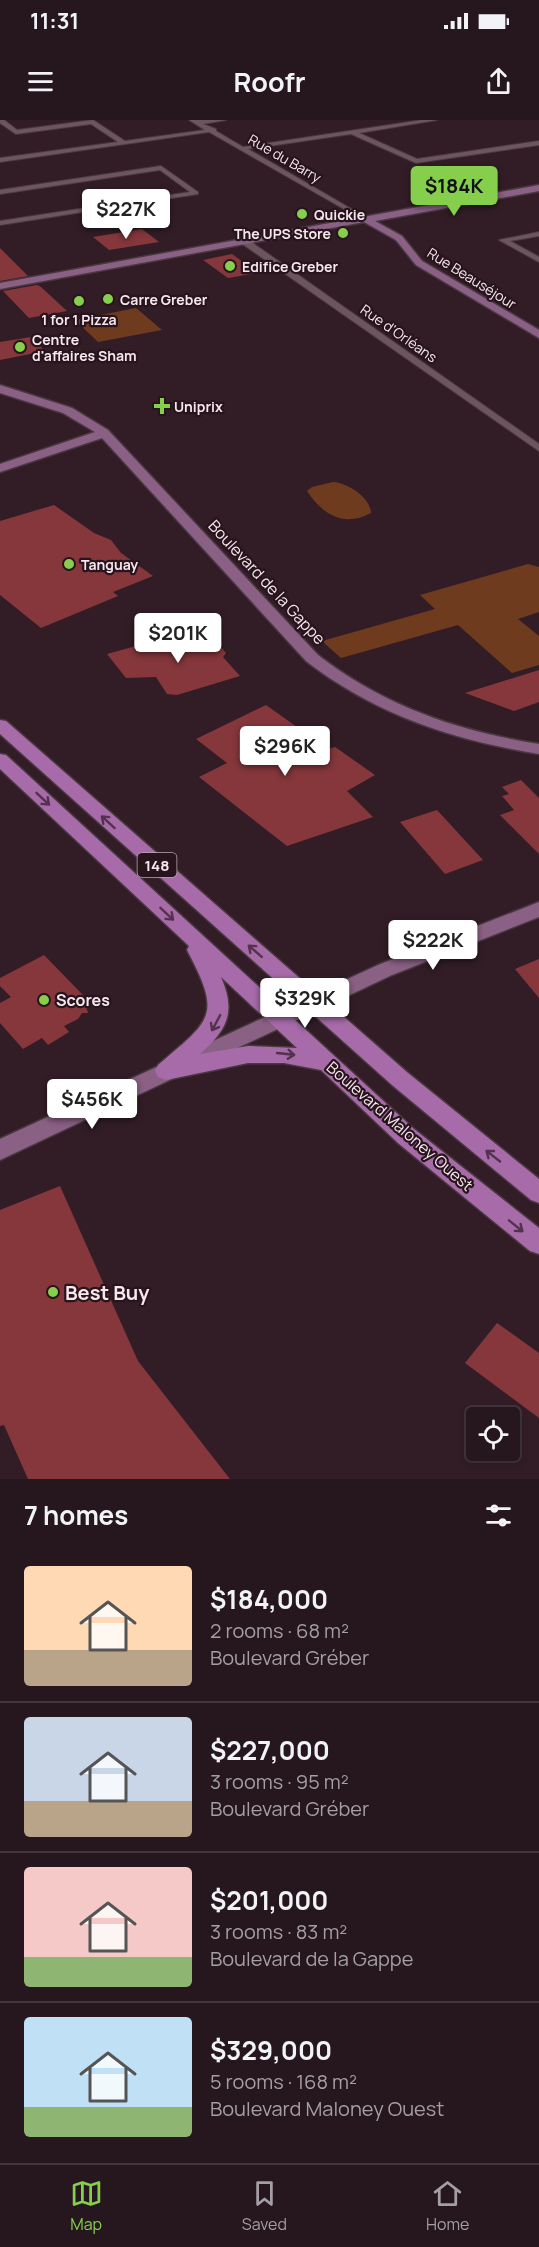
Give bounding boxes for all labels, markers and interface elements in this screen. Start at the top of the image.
text: 11:31 [30,6,79,36]
text: Roofr [233,63,306,100]
icon: menu [24,65,57,98]
icon: share [482,65,515,98]
street label: Rue du Barry [245,129,325,187]
pin: $184K [412,166,496,217]
text: $184K [425,172,483,199]
pin: $227K [84,189,168,240]
text: $227K [96,195,156,222]
place label: Quickie [314,205,365,224]
marker: Quickie [295,207,309,221]
place label: The UPS Store [234,224,331,243]
marker: The UPS Store [336,226,350,240]
street label: Rue Beauséjour [424,243,520,313]
place label: Edifice Greber [242,257,338,276]
marker: Edifice Greber [223,259,237,273]
place label: Carre Greber [120,290,208,309]
marker: Carre Greber [101,292,115,306]
marker: 1 for 1 Pizza [72,294,86,308]
street label: Rue d'Orléans [357,300,441,366]
place label: 1 for 1 Pizza [41,310,117,329]
place label: Centre d'affaires Sham [32,330,137,365]
marker: Centre d'affaires Sham [13,340,27,354]
place label: Uniprix [174,397,223,416]
marker: Uniprix [155,399,169,413]
street label: Boulevard de la Gappe [203,515,331,649]
place label: Tanguay [81,555,138,574]
marker: Tanguay [62,557,76,571]
pin: $201K [136,613,220,664]
text: $201K [148,619,208,646]
pin: $296K [243,726,327,777]
text: $296K [254,732,316,759]
one-way arrow [35,791,50,805]
one-way arrow [101,815,116,829]
road number: 148 [138,853,176,877]
one-way arrow [159,906,174,920]
pin: $222K [391,920,475,971]
text: $222K [402,926,464,953]
one-way arrow [248,944,263,958]
pin: $329K [263,978,347,1029]
text: $329K [274,984,336,1011]
place label: Scores [56,989,110,1011]
marker: Scores [37,993,51,1007]
one-way arrow [209,1014,221,1032]
one-way arrow [275,1049,295,1060]
street label: Boulevard Maloney Ouest [322,1056,478,1196]
pin: $456K [50,1079,134,1130]
text: $456K [61,1085,123,1112]
one-way arrow [485,1150,501,1163]
one-way arrow [508,1219,524,1232]
place label: Best Buy [65,1279,150,1306]
marker: Best Buy [46,1285,60,1299]
map controls [466,1407,520,1461]
button: locate [466,1407,520,1461]
text: 7 homes [24,1497,128,1533]
icon: filters [482,1499,515,1532]
text: $184,000 [210,1581,328,1617]
icon: home [72,1590,144,1662]
text: 2 rooms · 68 m² [210,1617,349,1644]
text: Boulevard Gréber [210,1644,369,1671]
text: $227,000 [210,1732,330,1768]
icon: home [72,1741,144,1813]
text: 3 rooms · 95 m² [210,1768,349,1795]
text: Boulevard Gréber [210,1795,369,1822]
text: $201,000 [210,1882,328,1918]
icon: home [72,1891,144,1963]
text: 3 rooms · 83 m² [210,1918,347,1945]
text: Boulevard de la Gappe [210,1945,413,1972]
text: $329,000 [210,2032,332,2068]
icon: home [72,2041,144,2113]
text: 5 rooms · 168 m² [210,2068,357,2095]
text: Boulevard Maloney Ouest [210,2095,444,2122]
tab: Map [70,2177,103,2235]
tab: Saved [242,2177,287,2235]
tab: Home [426,2177,469,2235]

